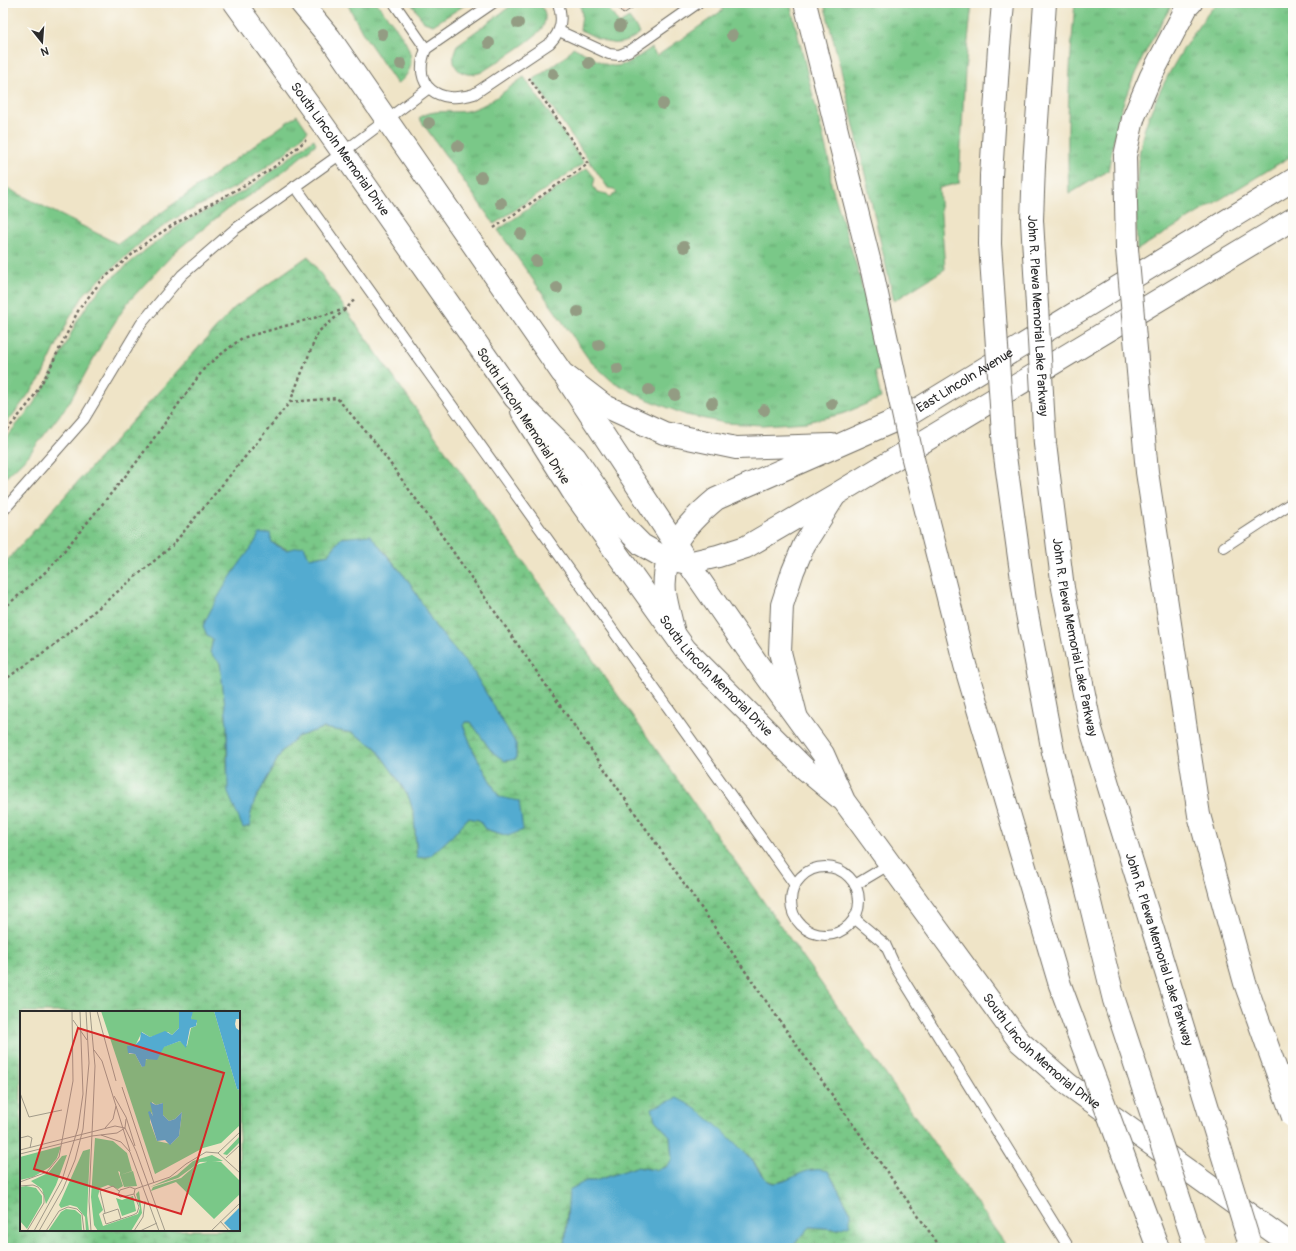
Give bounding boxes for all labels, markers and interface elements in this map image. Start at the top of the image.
north arrow [22,22,62,62]
text: N [39,44,50,59]
street label: South Lincoln Memorial Drive [287,79,393,220]
street label: John R. Plewa Memorial Lake Parkway [1024,215,1051,417]
street label: South Lincoln Memorial Drive [473,345,574,488]
street label: East Lincoln Avenue [914,345,1017,416]
street label: John R. Plewa Memorial Lake Parkway [1049,537,1101,739]
street label: South Lincoln Memorial Drive [655,612,776,740]
street label: John R. Plewa Memorial Lake Parkway [1122,851,1196,1049]
street label: South Lincoln Memorial Drive [979,990,1104,1113]
inset map [20,1011,240,1231]

